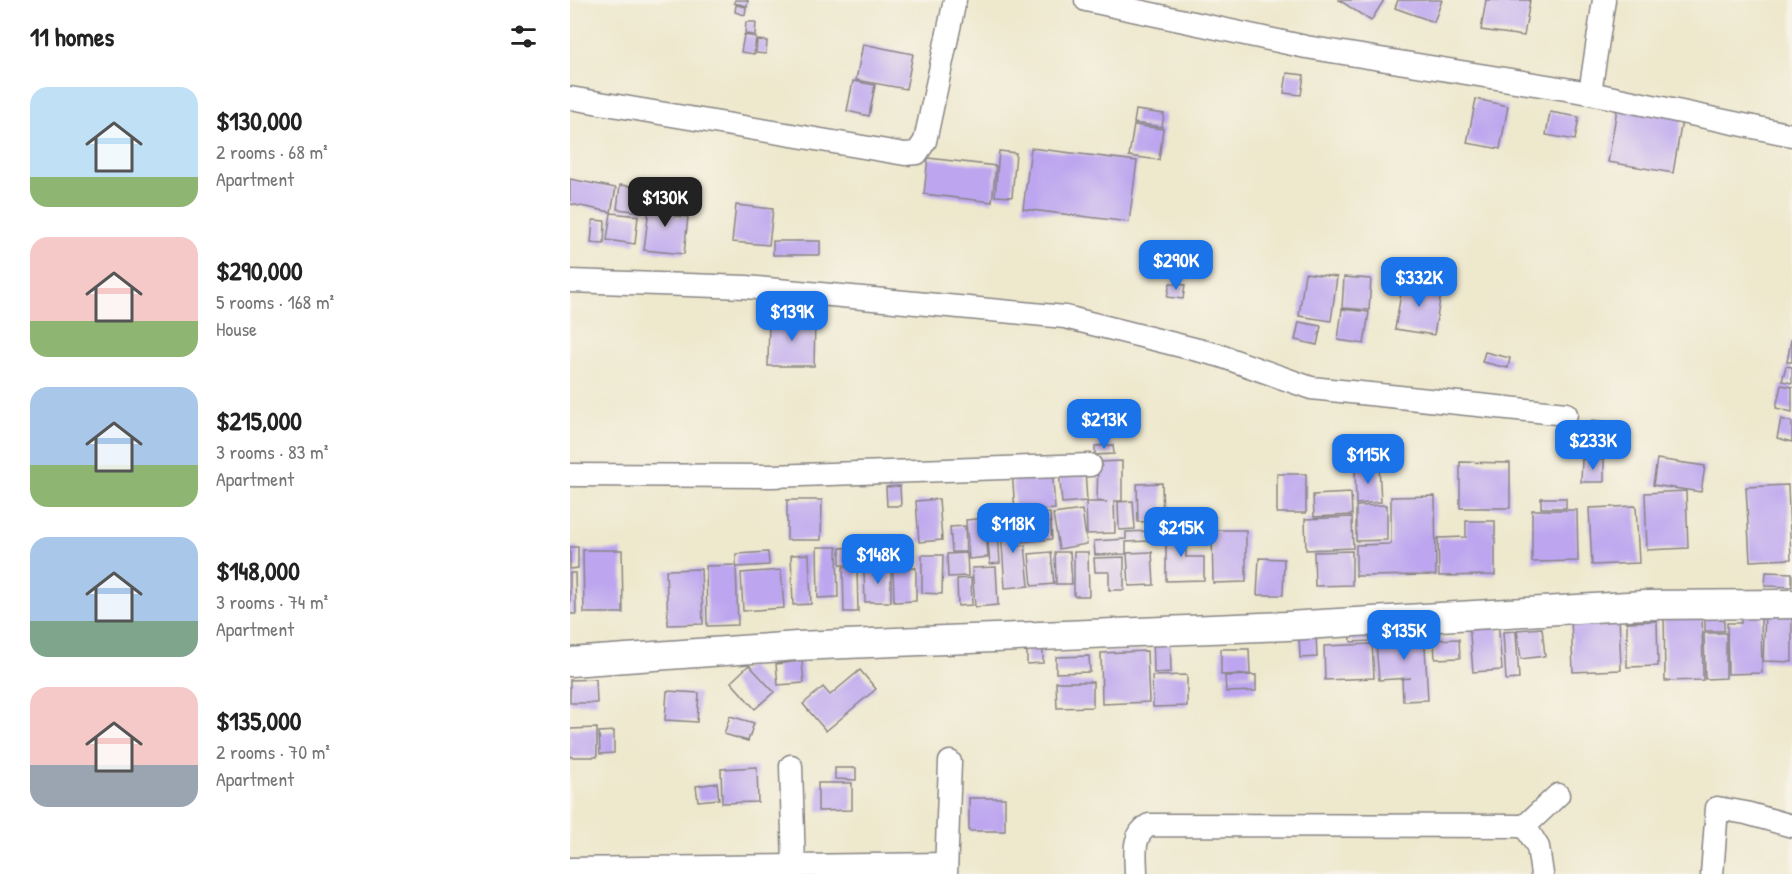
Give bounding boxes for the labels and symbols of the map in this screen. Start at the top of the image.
pin: $130K [623,177,707,228]
pin: $290K [1134,240,1218,291]
pin: $332K [1377,257,1461,308]
pin: $139K [750,291,834,342]
pin: $213K [1062,399,1146,450]
pin: $233K [1551,420,1635,471]
pin: $115K [1326,434,1410,485]
pin: $118K [971,503,1055,554]
pin: $215K [1139,507,1223,558]
pin: $148K [836,534,920,585]
pin: $135K [1362,610,1446,661]

